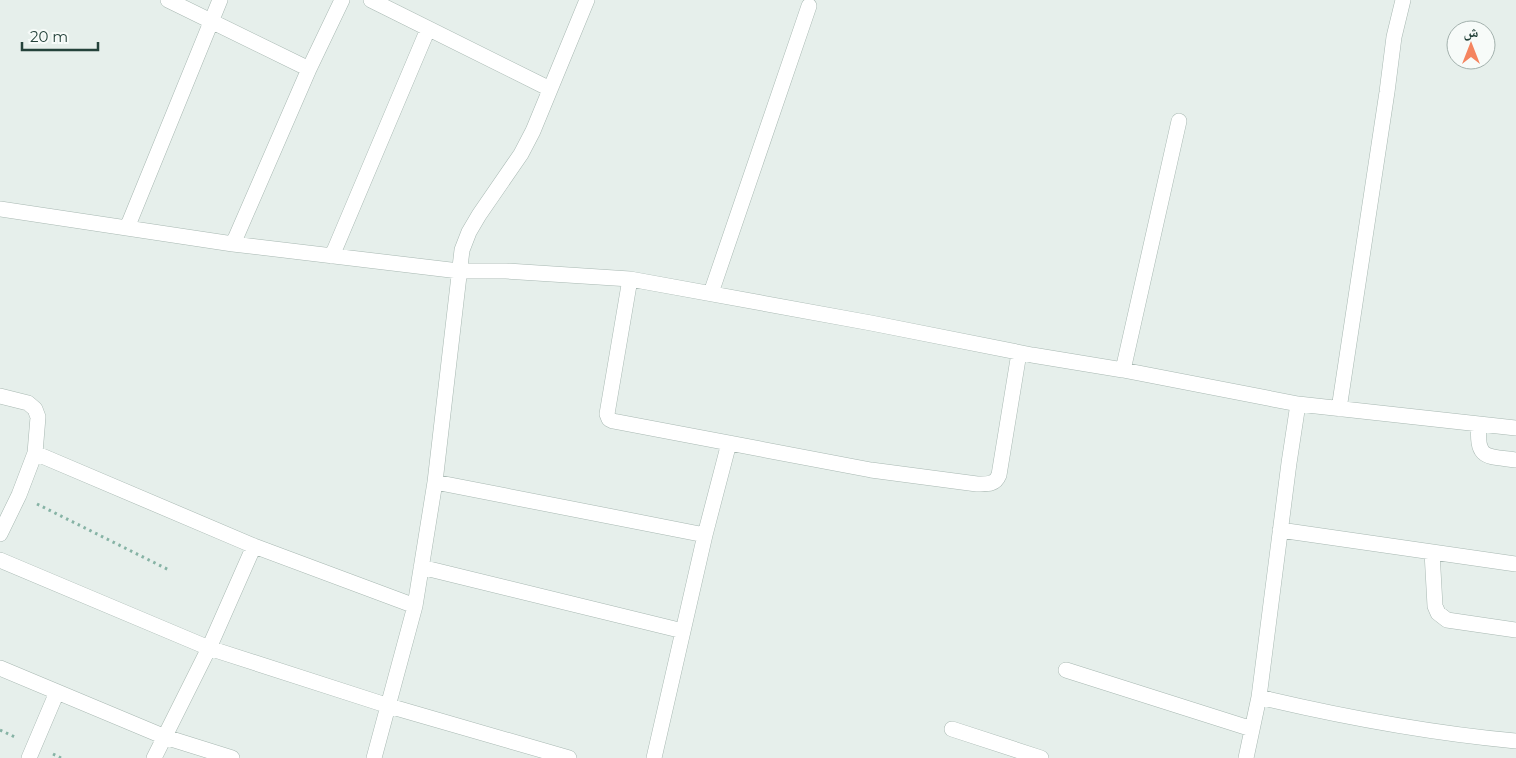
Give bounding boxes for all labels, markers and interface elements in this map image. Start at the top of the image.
scale bar [22,20,99,52]
north arrow [1446,20,1496,70]
text: ش [1464,23,1479,41]
text: 20 m [30,27,68,46]

